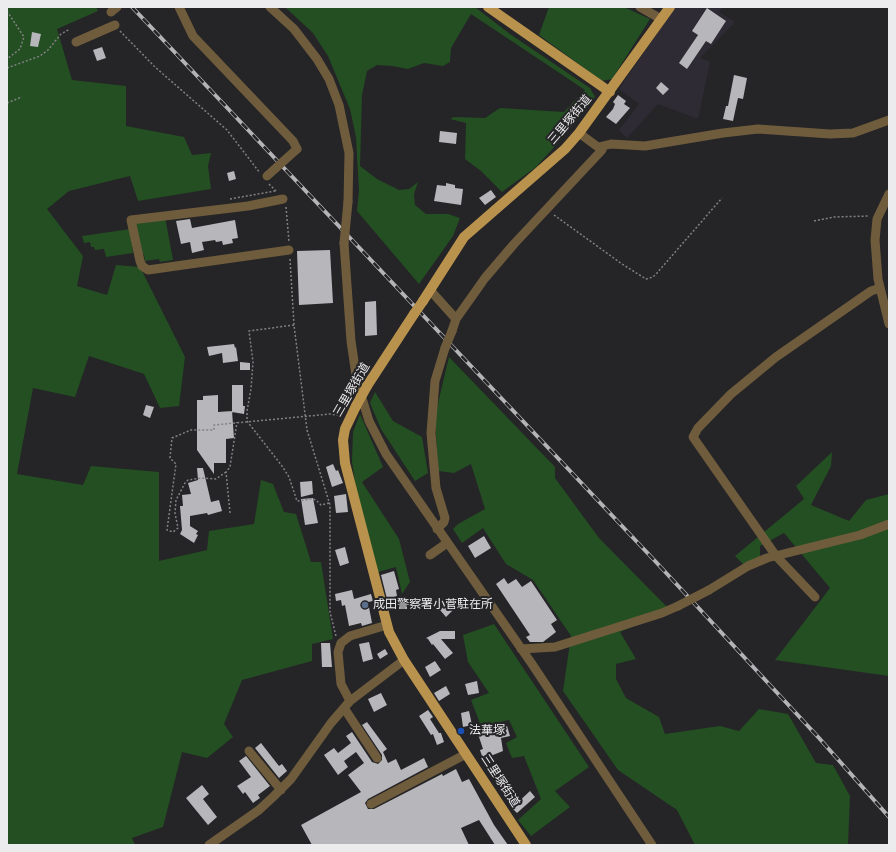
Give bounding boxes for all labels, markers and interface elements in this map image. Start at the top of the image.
street label: 三里塚街道 [545,92,595,148]
street label: 三里塚街道 [331,360,373,420]
place label: 成田警察署小菅駐在所 [373,598,493,612]
marker: 成田警察署小菅駐在所 [360,600,370,610]
place label: 法華塚 [469,724,505,738]
marker: 法華塚 [456,726,466,736]
street label: 三里塚街道 [478,752,522,810]

